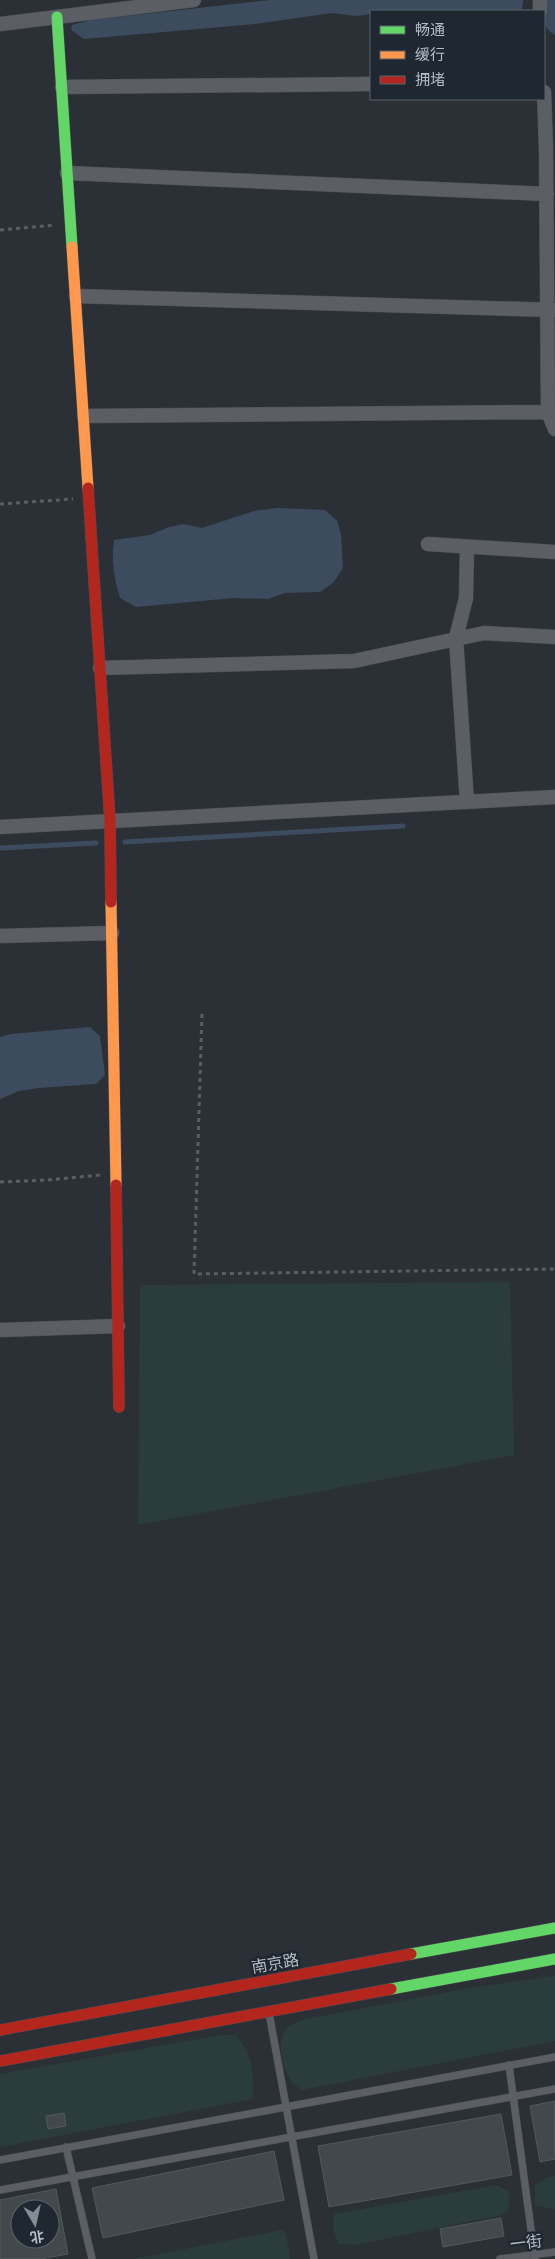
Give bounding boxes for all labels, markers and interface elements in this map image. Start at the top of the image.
legend [370,10,545,100]
text: 畅通 [415,20,445,38]
text: 缓行 [415,45,445,63]
text: 拥堵 [415,70,445,88]
street label: 南京路 [250,1949,300,1976]
north arrow [10,2199,60,2249]
text: 北 [29,2228,45,2247]
street label: 一街 [509,2230,543,2253]

